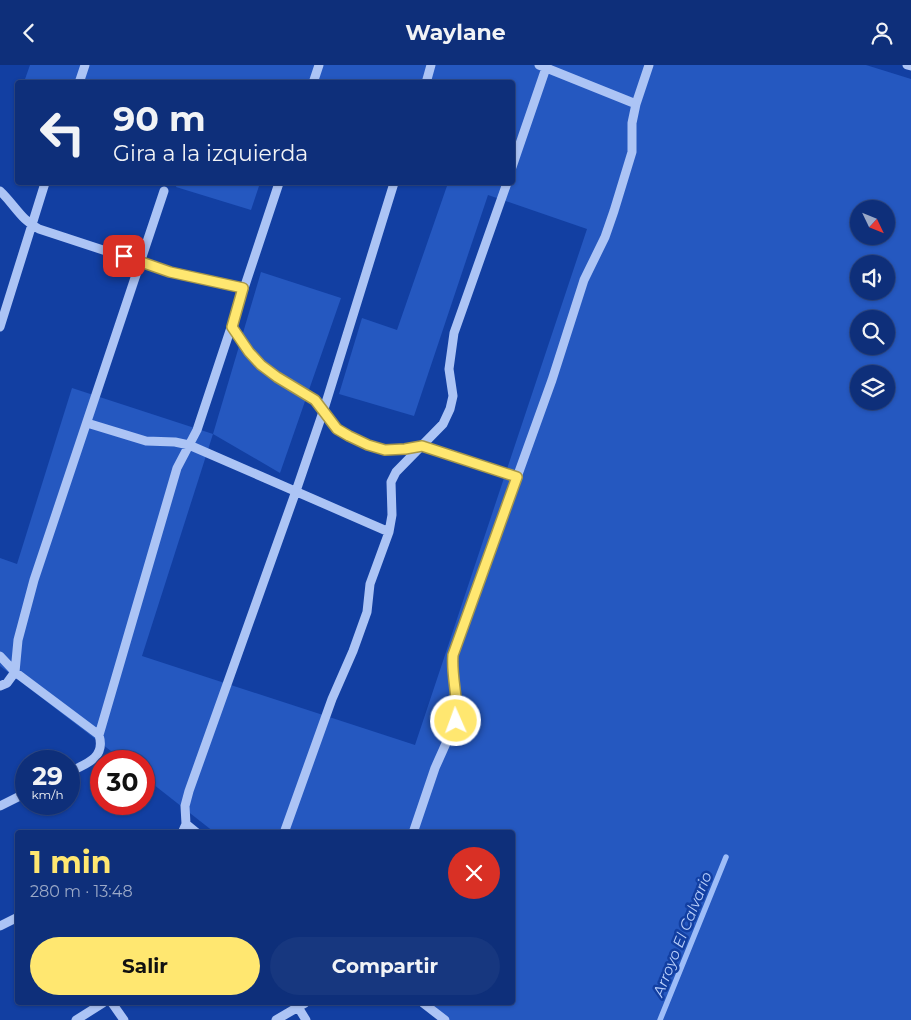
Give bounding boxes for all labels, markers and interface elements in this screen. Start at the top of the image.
icon: back [15,19,43,47]
text: Waylane [405,19,506,46]
icon: person [868,19,896,47]
text: 90 m [113,97,206,140]
icon: left [30,100,95,165]
text: Gira a la izquierda [113,140,308,167]
north arrow [850,200,895,245]
map controls [850,200,895,410]
pin [103,235,145,277]
icon: arrive [110,242,138,270]
button: sound [850,255,895,300]
button: search [850,310,895,355]
button: layers [850,365,895,410]
position arrow [429,694,481,746]
speed limit sign: 30 [90,750,155,815]
text: 29 [32,761,63,791]
text: km/h [31,787,64,802]
text: 1 min [30,844,111,881]
button: close [448,847,500,899]
water label: Arroyo El Calvario [648,869,716,1000]
text: 280 m · 13:48 [30,882,133,901]
button: Salir [30,937,260,995]
button: Compartir [270,937,500,995]

